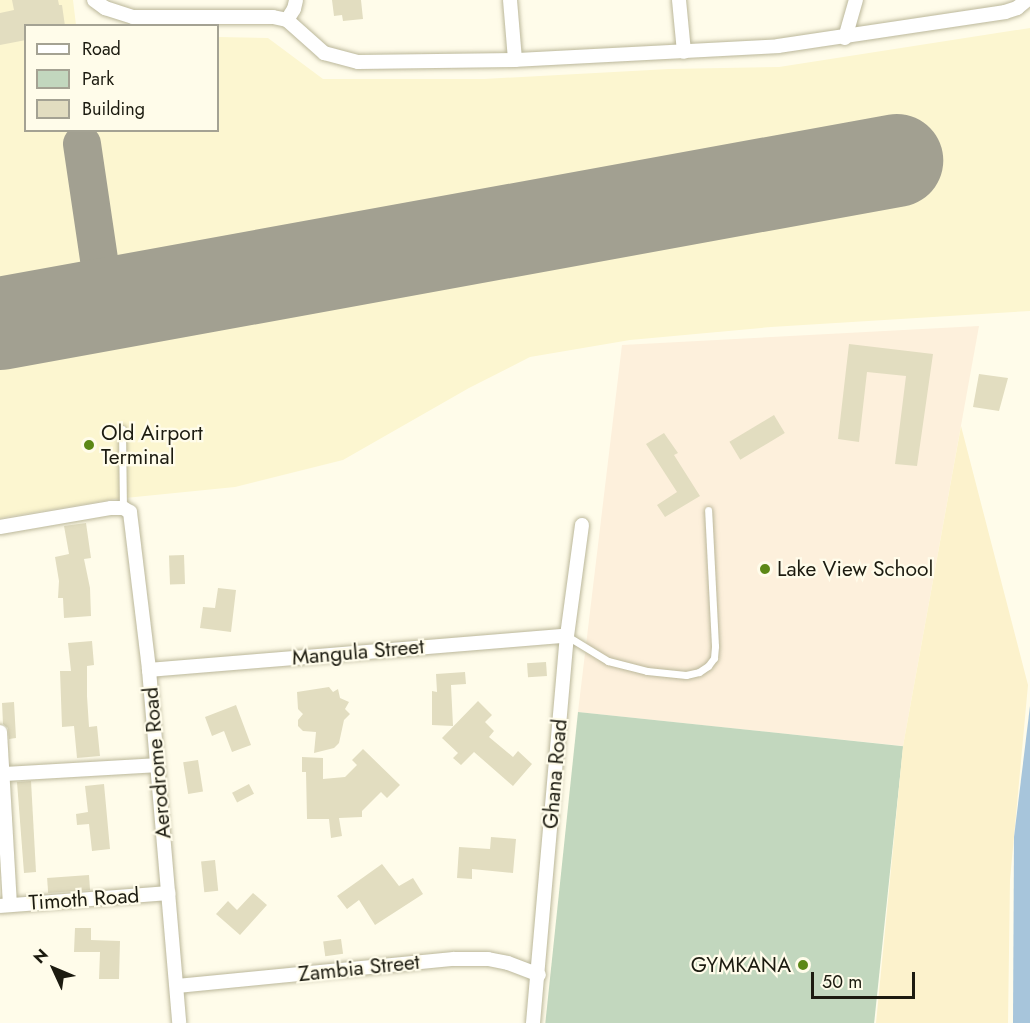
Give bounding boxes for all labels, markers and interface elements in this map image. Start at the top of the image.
legend [24,24,219,132]
text: Road [82,36,121,62]
text: Park [82,66,114,92]
text: Building [82,96,145,122]
place label: Old Airport Terminal [101,420,203,470]
marker: Old Airport Terminal [82,438,96,452]
place label: Lake View School [777,556,933,582]
marker: Lake View School [758,562,772,576]
street label: Mangula Street [291,634,425,670]
street label: Aerodrome Road [138,686,176,840]
street label: Ghana Road [538,718,572,830]
street label: Timoth Road [28,883,140,915]
north arrow [24,939,84,999]
text: N [28,944,53,969]
street label: Zambia Street [297,949,421,987]
place label: GYMKANA [691,952,791,978]
marker: GYMKANA [796,958,810,972]
scale bar [814,960,918,998]
text: 50 m [822,969,862,995]

